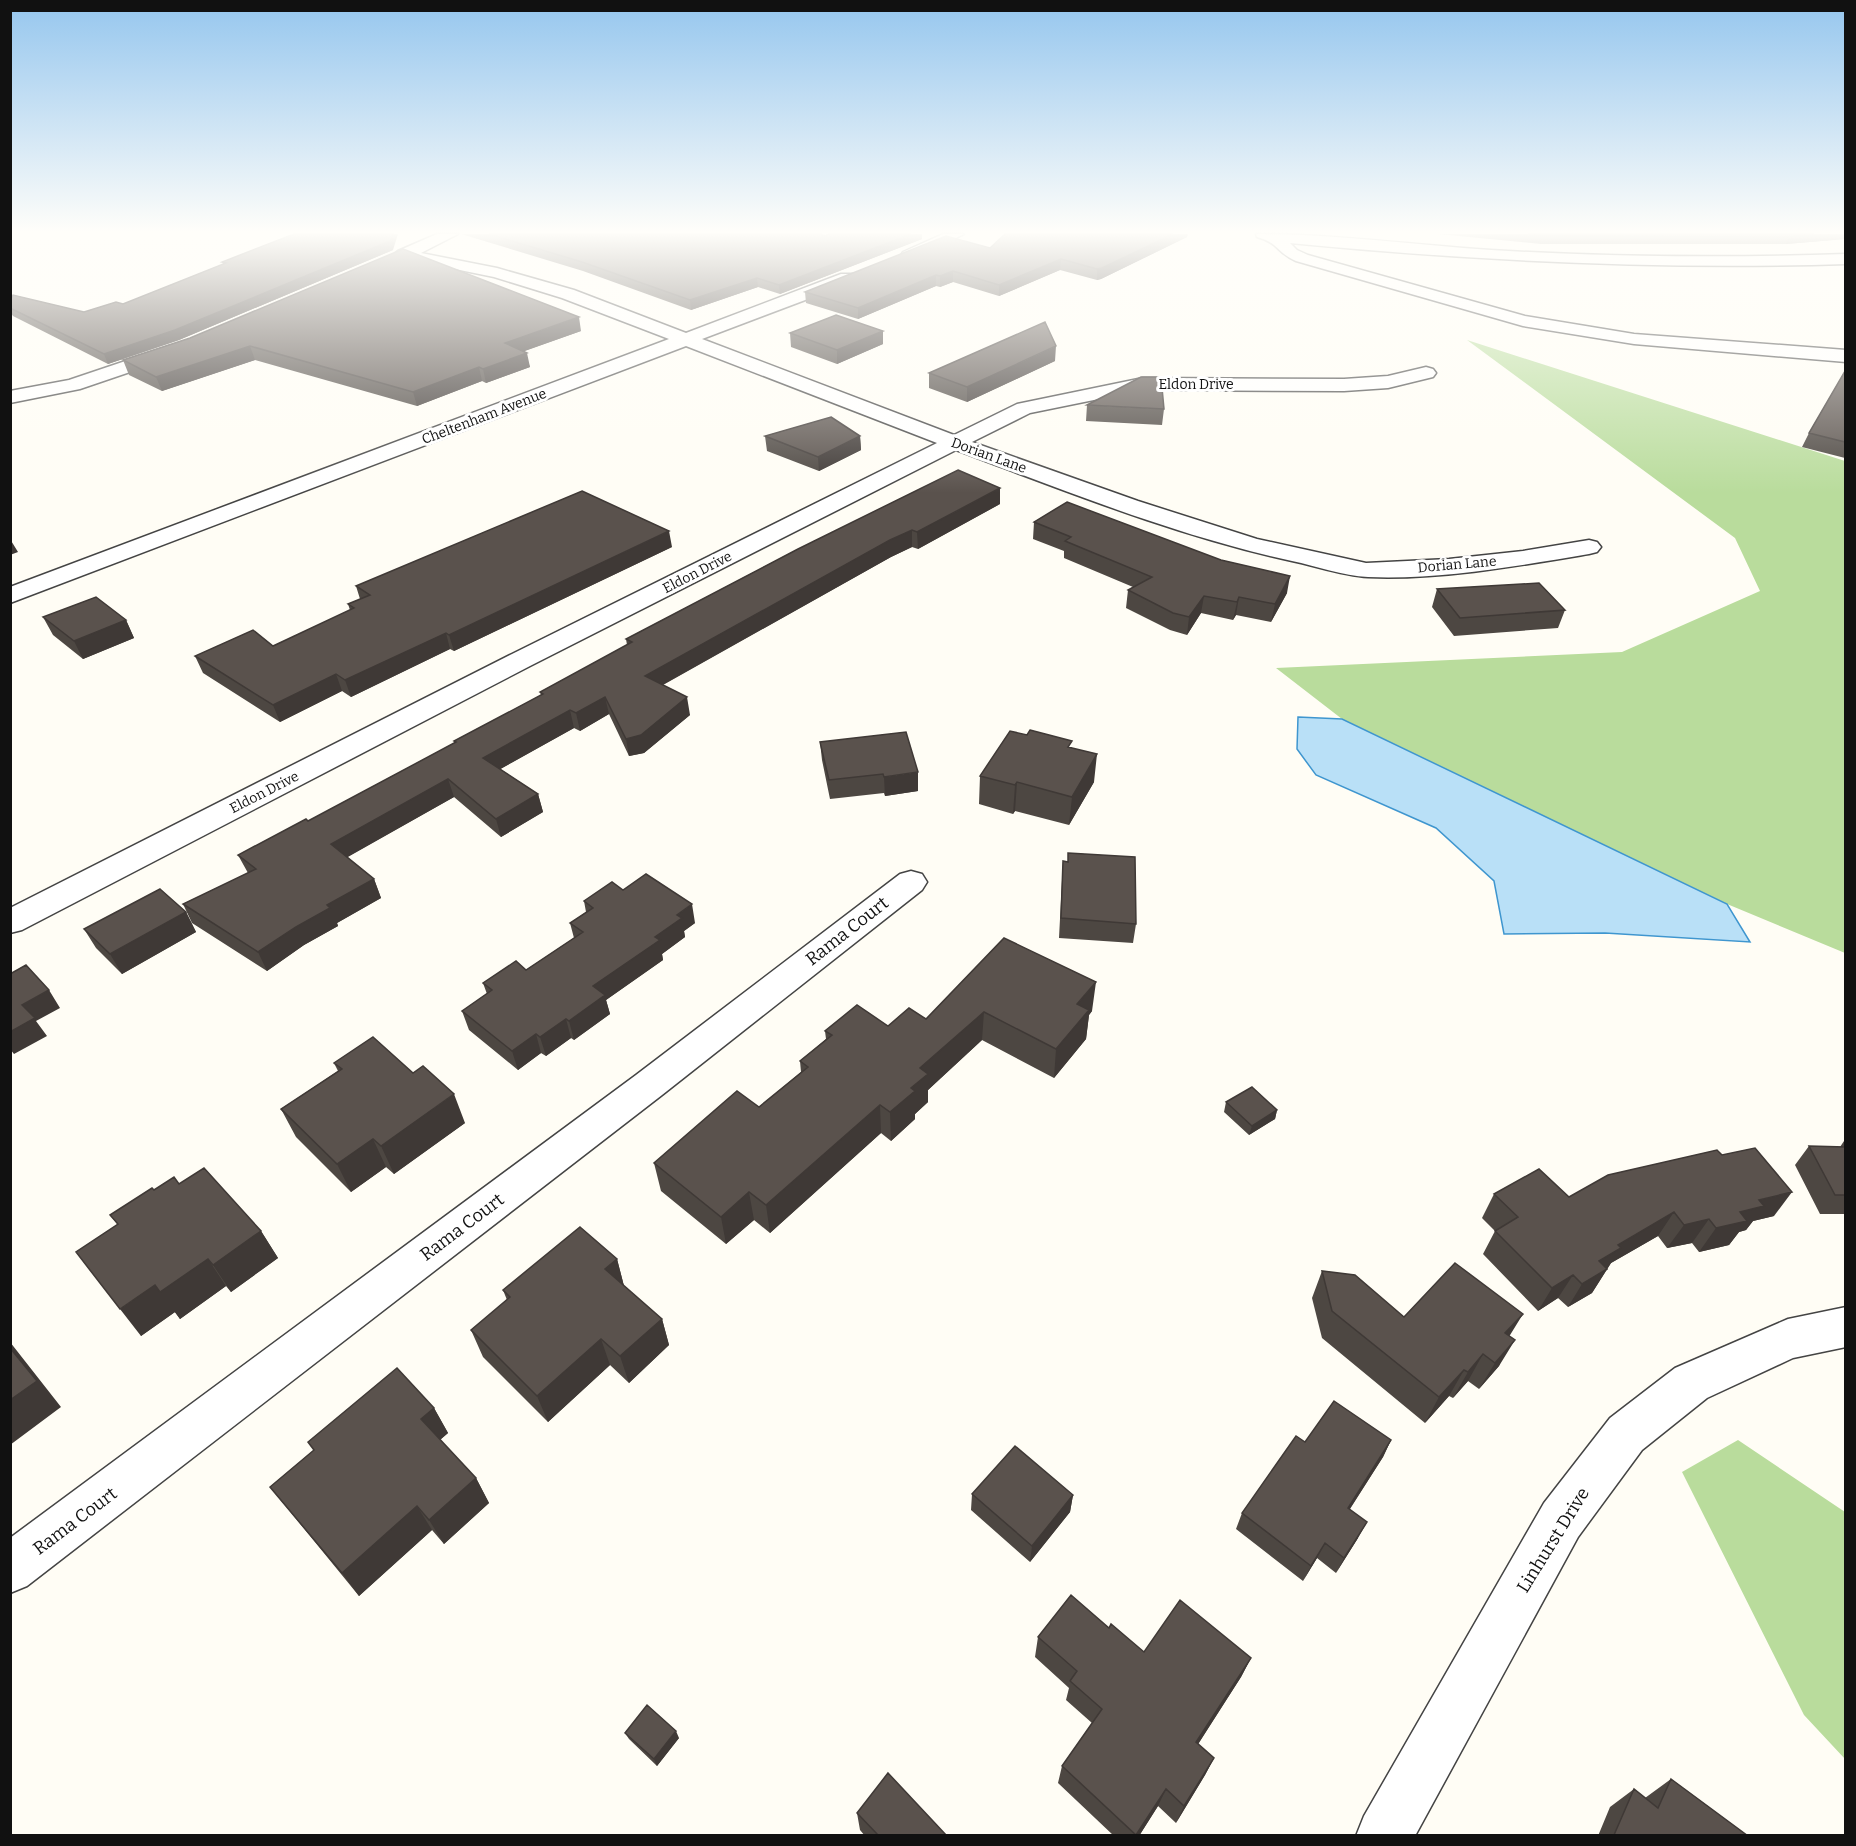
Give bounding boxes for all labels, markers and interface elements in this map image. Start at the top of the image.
street label: Eldon Drive [1158,376,1234,393]
street label: Cheltenham Avenue [419,385,549,448]
street label: Dorian Lane [949,434,1029,477]
street label: Eldon Drive [660,548,735,597]
street label: Dorian Lane [1417,553,1497,576]
street label: Eldon Drive [227,768,302,817]
street label: Rama Court [801,892,893,970]
street label: Rama Court [416,1188,509,1266]
street label: Rama Court [29,1482,122,1560]
street label: Linhurst Drive [1512,1483,1594,1597]

